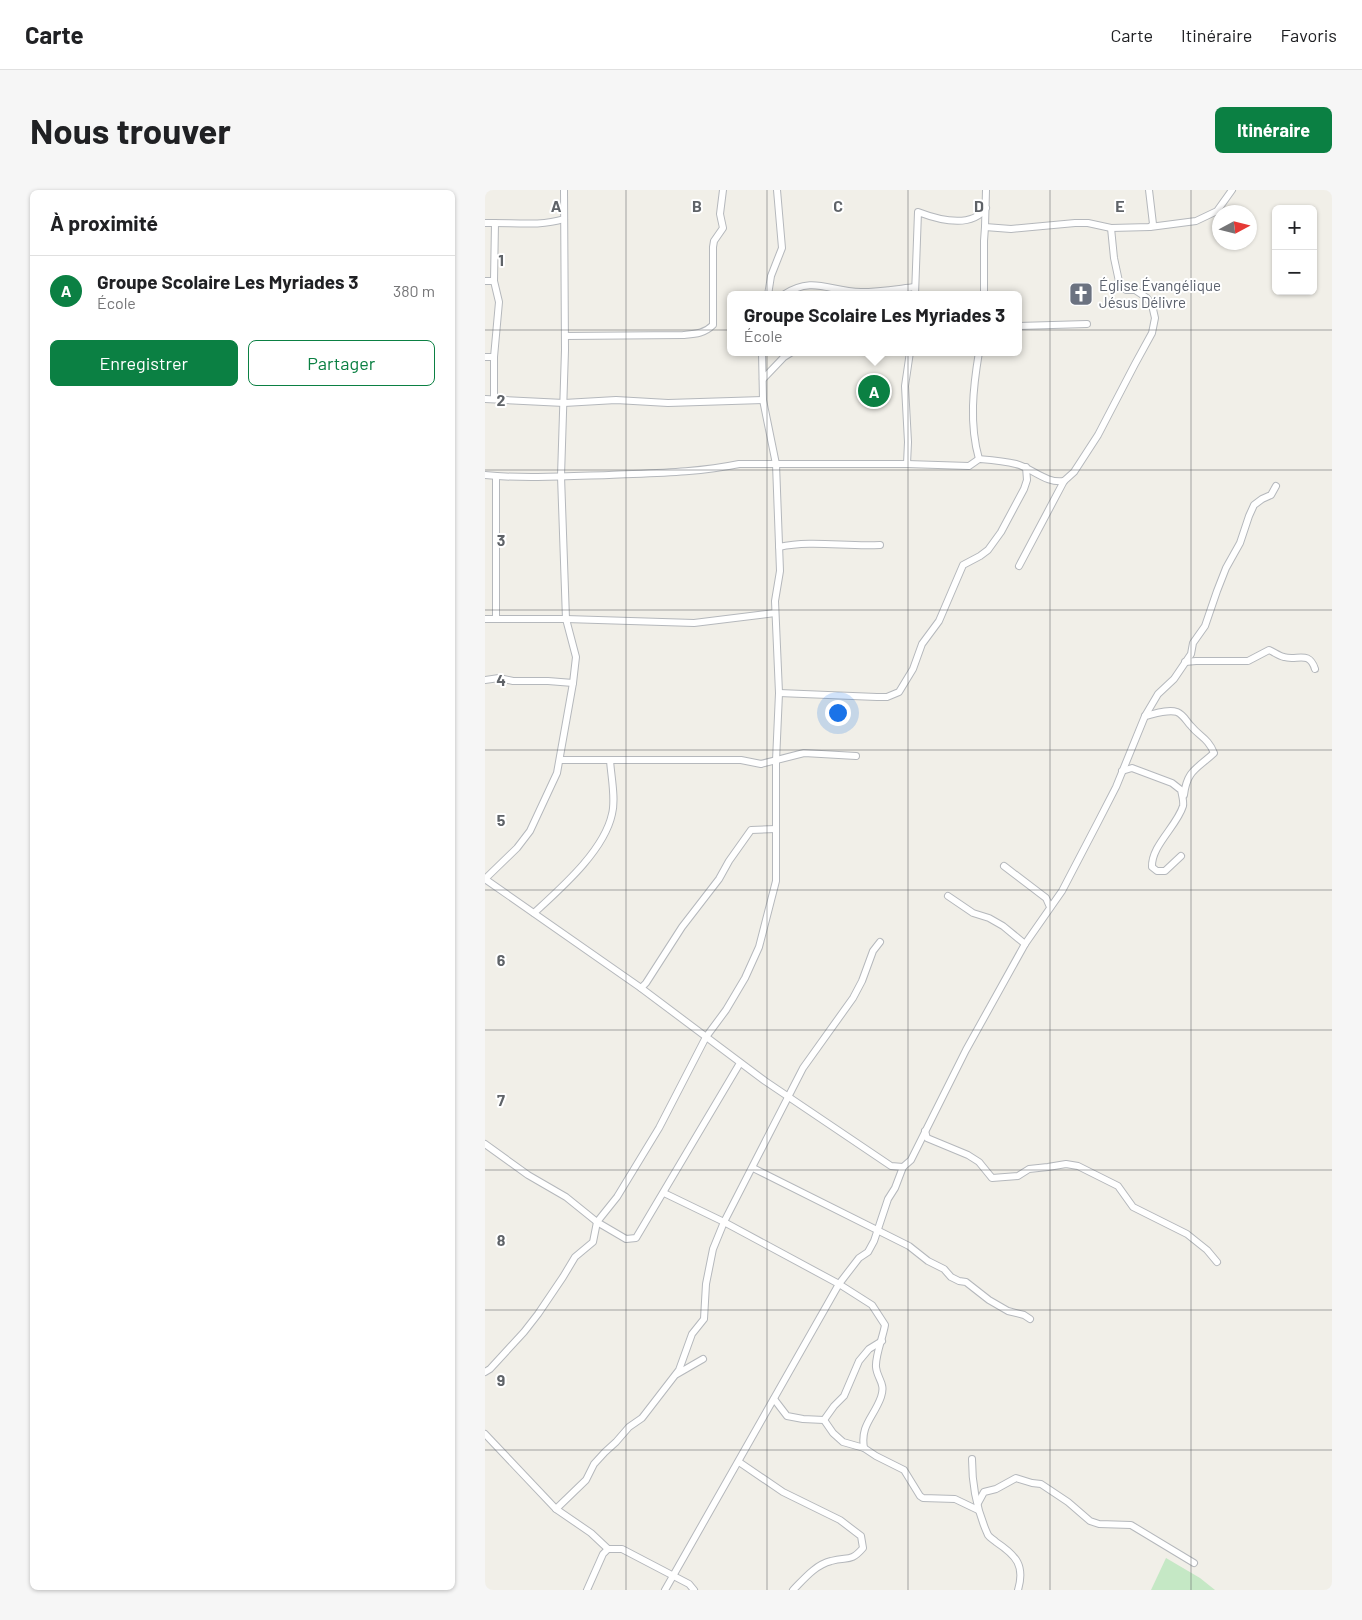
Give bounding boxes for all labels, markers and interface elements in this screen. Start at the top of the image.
text: Carte [25,20,84,49]
text: Carte [1110,24,1153,46]
text: Itinéraire [1181,24,1252,46]
text: Favoris [1280,24,1337,46]
button: Itinéraire [1215,107,1332,153]
text: Nous trouver [30,109,231,151]
text: A [551,196,562,215]
text: B [692,196,702,215]
text: C [833,196,843,215]
text: D [974,196,984,215]
text: E [1115,196,1125,215]
north arrow [1212,205,1257,250]
map controls [1272,205,1317,295]
button: + [1272,205,1317,250]
text: À proximité [50,210,158,235]
text: 1 [498,250,504,269]
button: − [1272,250,1317,295]
text: Groupe Scolaire Les Myriades 3 [97,270,359,293]
place label: Église Évangélique Jésus Délivre [1099,276,1221,311]
text: A [61,281,71,300]
text: 380 m [393,281,435,300]
church icon: Église Évangélique Jésus Délivre [1068,281,1094,307]
popup [727,291,1022,356]
text: École [97,293,136,312]
text: Groupe Scolaire Les Myriades 3 [744,303,1005,326]
text: École [744,326,783,345]
button: Enregistrer [50,340,238,386]
button: Partager [248,340,435,386]
pin: A [858,372,890,410]
text: 2 [497,390,506,409]
text: 3 [497,530,505,549]
text: 4 [496,670,506,689]
your location [825,700,851,726]
text: 5 [497,810,506,829]
text: 6 [497,950,506,969]
text: 7 [497,1090,505,1109]
text: 8 [497,1230,506,1249]
text: 9 [497,1370,505,1389]

